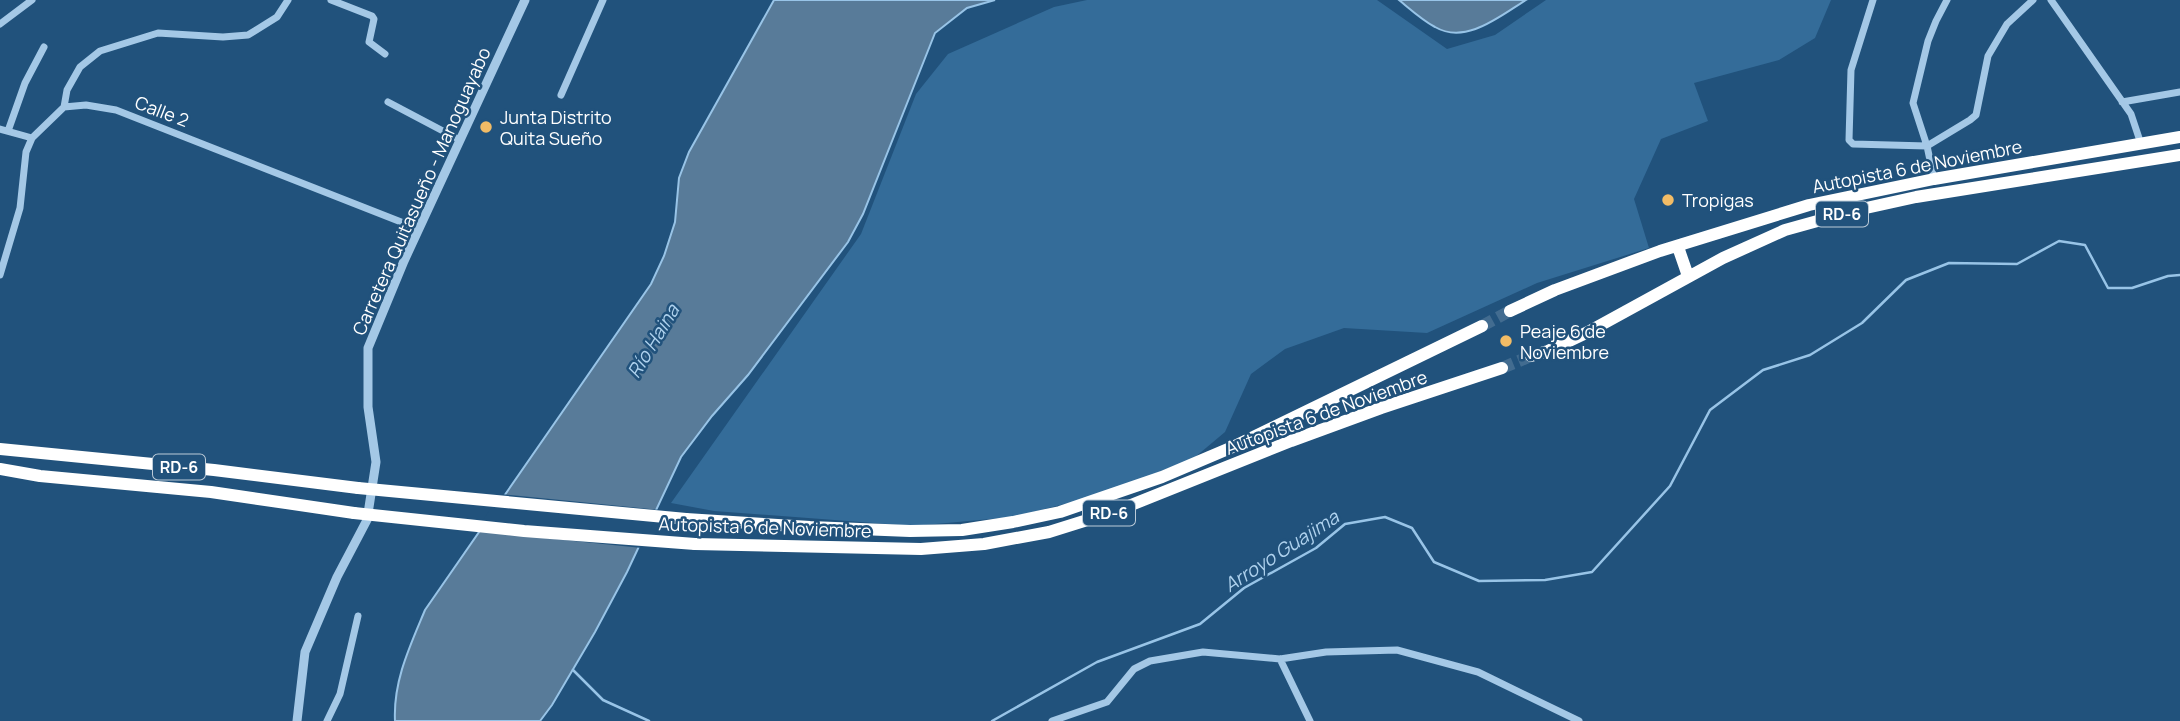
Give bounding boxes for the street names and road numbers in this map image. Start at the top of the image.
street label: Carretera Quitasueño - Manoguayabo [346,43,496,339]
street label: Calle 2 [132,90,192,132]
street label: Autopista 6 de Noviembre [1810,134,2024,198]
road number: RD-6 [1816,202,1868,227]
street label: Autopista 6 de Noviembre [1222,364,1430,460]
road number: RD-6 [153,454,205,480]
road number: RD-6 [1083,500,1135,526]
street label: Autopista 6 de Noviembre [658,511,872,543]

